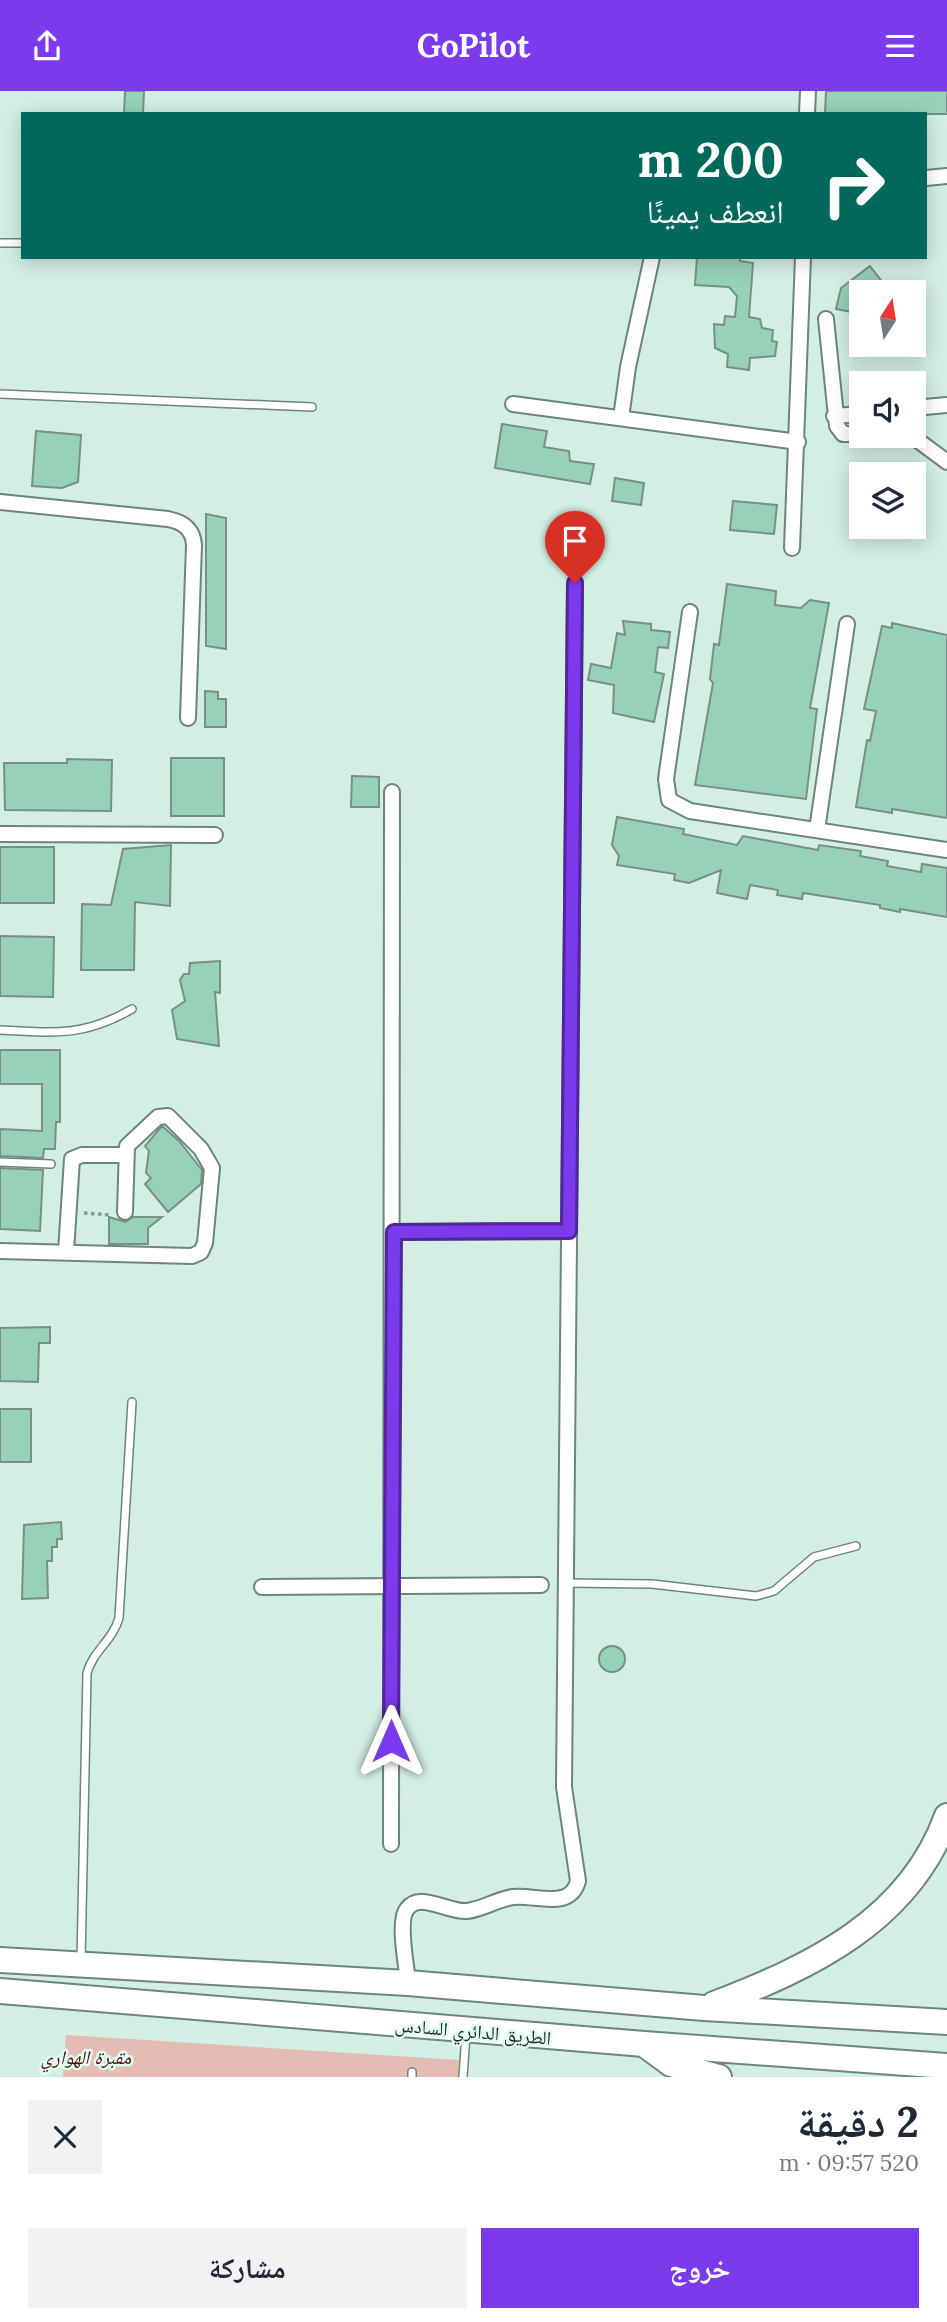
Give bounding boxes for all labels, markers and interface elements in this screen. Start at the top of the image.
text: GoPilot [417,25,530,66]
icon: share [28,27,66,65]
icon: menu [881,27,919,65]
text: 200 m [638,128,784,190]
icon: right [808,140,899,231]
text: انعطف يمينًا [646,191,784,232]
north arrow [849,280,926,357]
map controls [849,280,926,539]
button: sound [849,371,926,448]
button: layers [849,462,926,539]
pin [545,511,605,583]
icon: arrive [556,522,594,560]
position arrow [354,1704,428,1778]
street label: الطريق الدائري السادس [394,2012,552,2054]
park label: مقبرة الهواري [41,2045,131,2073]
text: 2 دقيقة [797,2095,919,2149]
button: close [28,2100,102,2174]
text: 520 m · 09:57 [779,2148,919,2177]
button: مشاركة [28,2228,467,2308]
button: خروج [481,2228,919,2308]

